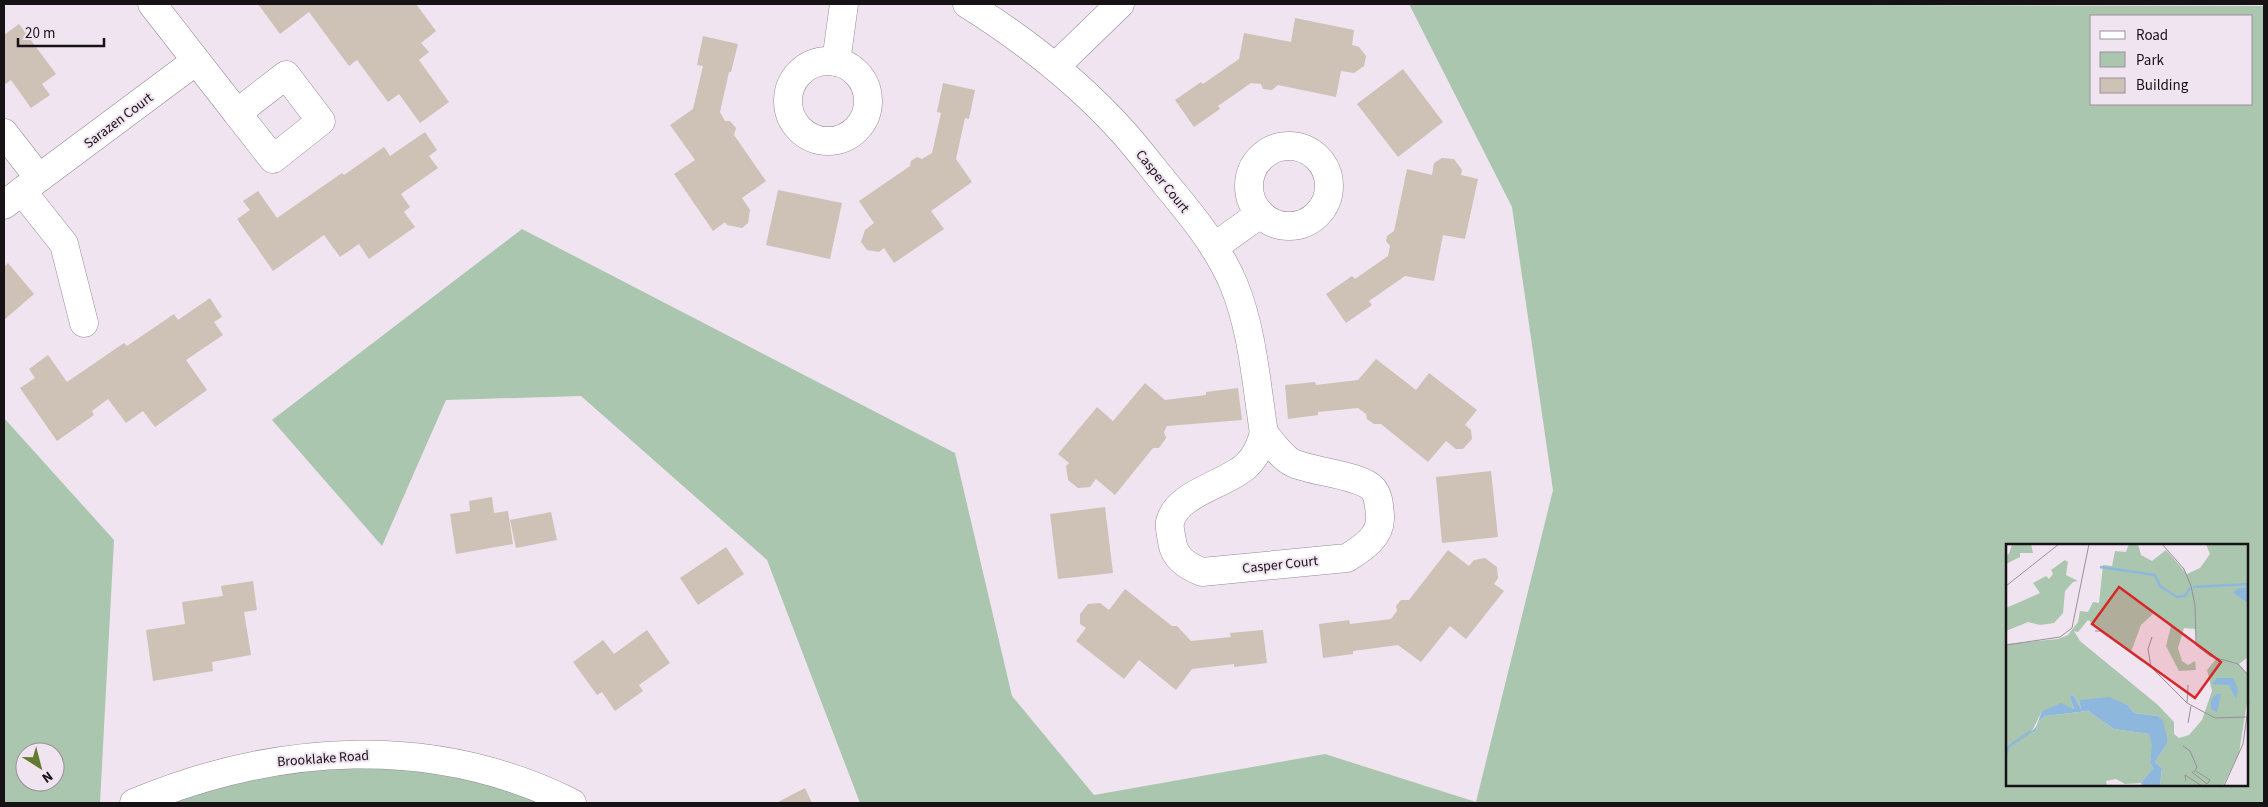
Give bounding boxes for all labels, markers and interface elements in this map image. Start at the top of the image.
scale bar [18,15,104,47]
legend [2090,15,2253,105]
text: 20 m [25,23,55,44]
text: Road [2136,25,2168,46]
text: Park [2136,50,2165,71]
text: Building [2136,75,2189,96]
street label: Sarazen Court [80,88,158,153]
street label: Casper Court [1131,146,1194,218]
inset map [2006,544,2248,787]
street label: Casper Court [1241,551,1319,579]
north arrow [15,742,65,792]
street label: Brooklake Road [276,746,370,772]
text: N [37,766,57,788]

